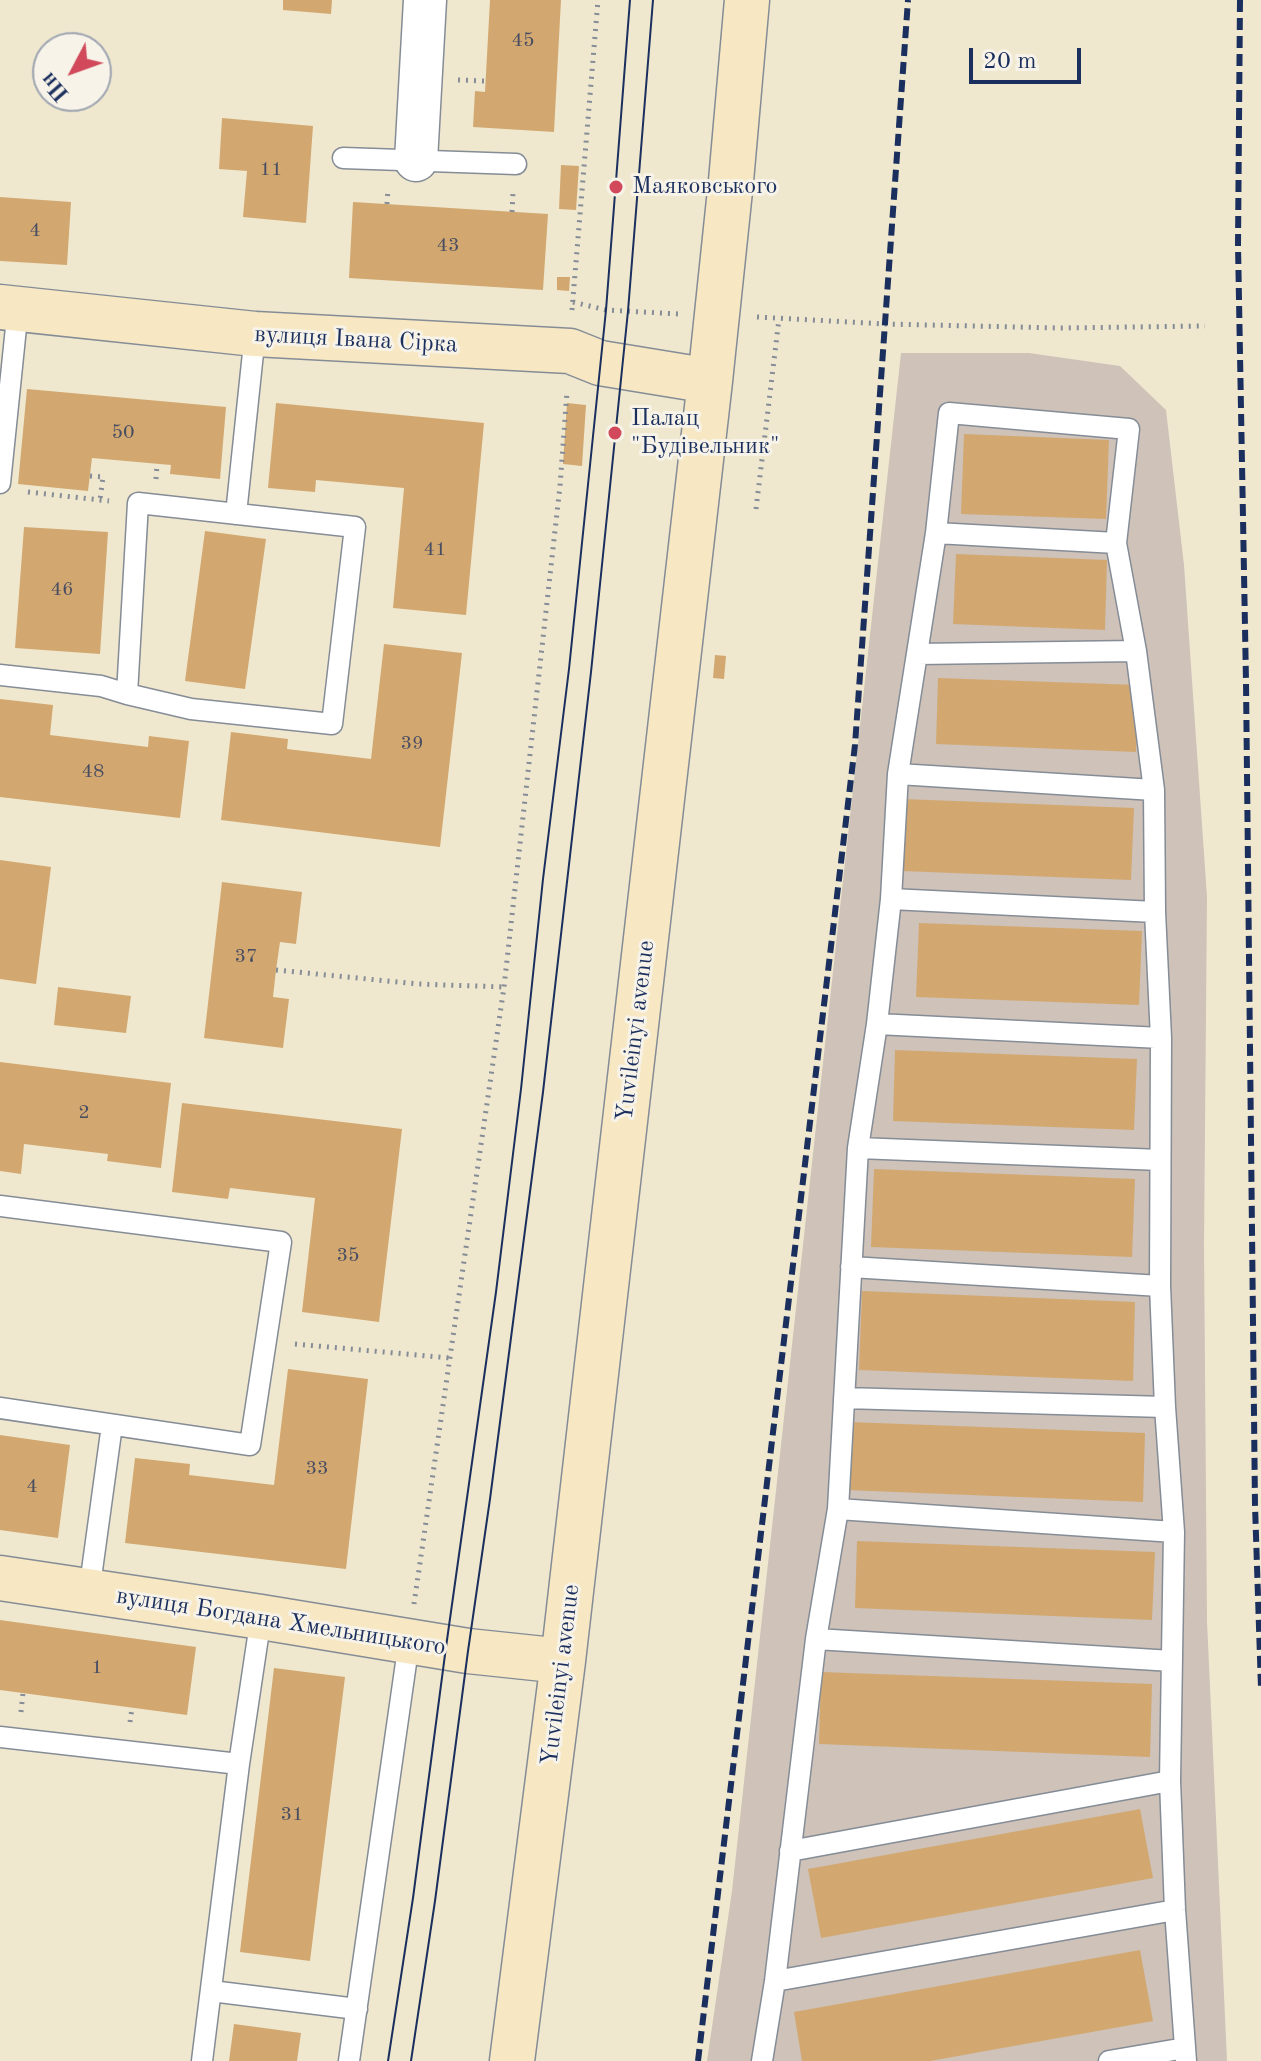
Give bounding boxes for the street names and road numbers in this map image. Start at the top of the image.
street label: вулиця Івана Сірка [254,320,458,360]
street label: Yuvileinyi avenue [611,939,661,1123]
street label: вулиця Богдана Хмельницького [114,1582,448,1662]
street label: Yuvileinyi avenue [536,1583,586,1767]

